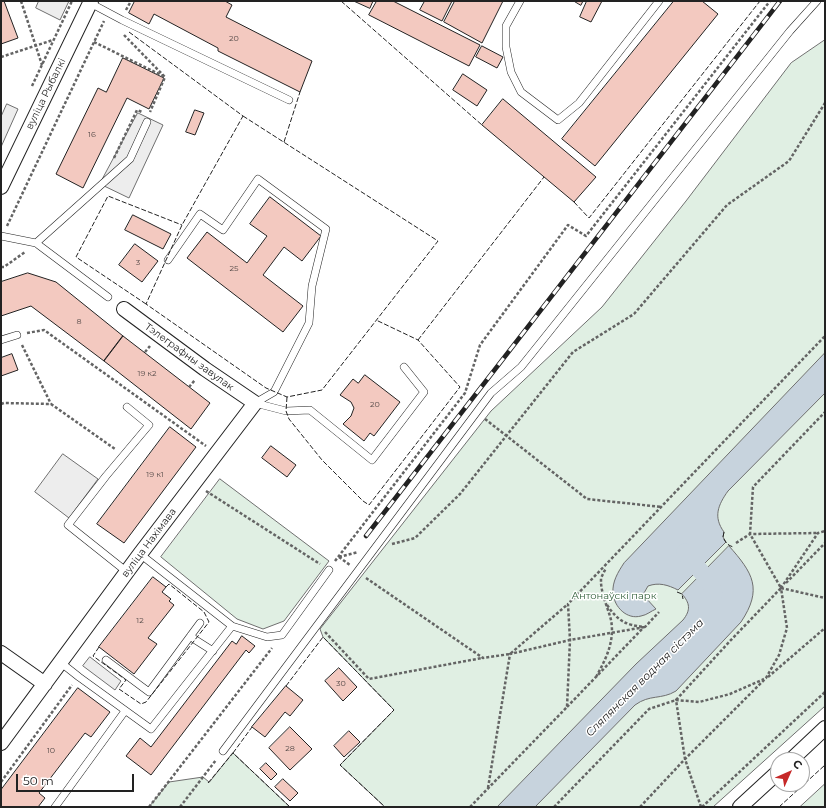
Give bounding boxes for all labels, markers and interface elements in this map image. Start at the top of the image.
house number: 20 [229,34,239,44]
street label: вуліца Рыбалкі [24,56,68,132]
house number: 16 [88,130,96,140]
house number: 3 [136,258,140,268]
house number: 25 [229,264,239,274]
house number: 8 [76,317,82,327]
street label: Тэлеграфны завулак [142,321,236,393]
house number: 19 к2 [137,369,157,379]
house number: 20 [370,400,380,410]
house number: 19 к1 [146,470,164,480]
street label: вуліца Нахімава [119,506,179,580]
park label: Антонаўскі парк [571,590,657,602]
house number: 12 [136,616,144,626]
water label: Сляпянская водная сістэма [583,616,707,740]
house number: 30 [336,679,346,689]
house number: 28 [285,744,295,754]
house number: 10 [47,746,55,756]
north arrow [770,752,810,792]
text: С [790,756,806,772]
scale bar [18,766,136,792]
text: 50 m [23,773,54,788]

